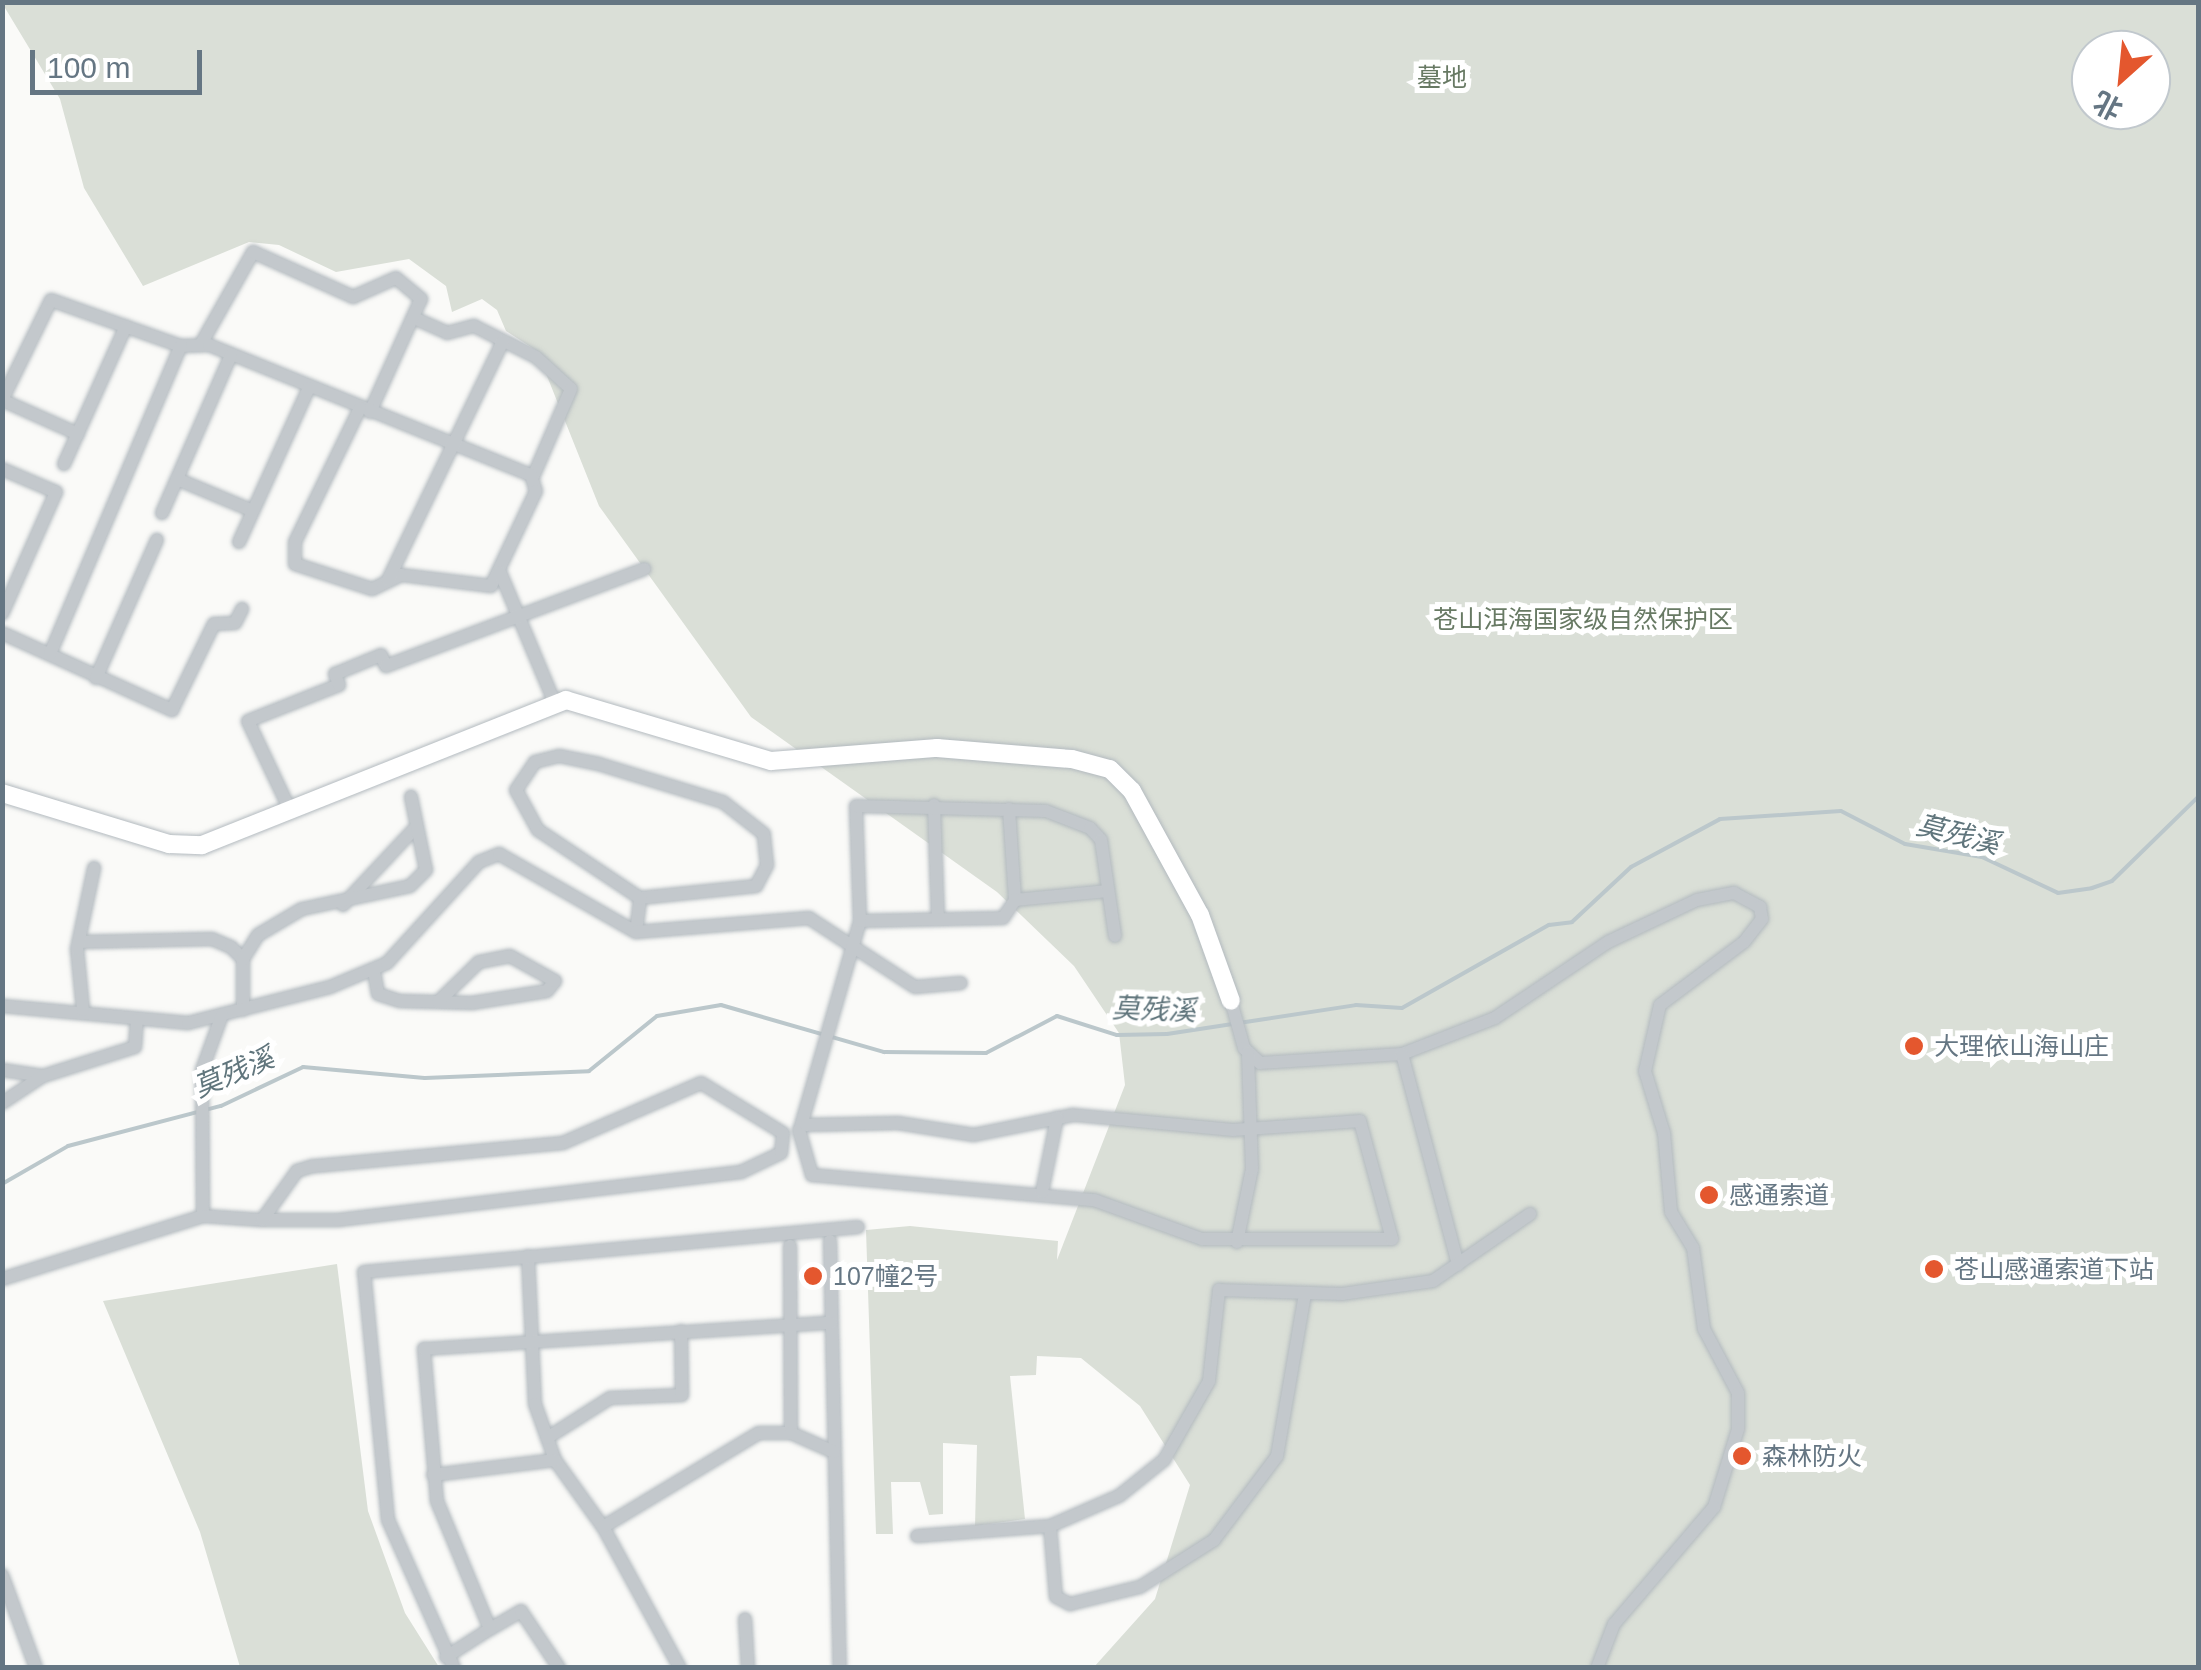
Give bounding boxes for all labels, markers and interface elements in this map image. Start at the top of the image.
scale bar [35,30,208,92]
north arrow [2071,30,2171,130]
text: 100 m [47,51,130,84]
park label: 墓地 [1417,62,1467,92]
text: 北 [2089,85,2128,126]
park label: 苍山洱海国家级自然保护区 [1433,604,1733,634]
water label: 莫残溪 [1913,809,2003,861]
water label: 莫残溪 [1111,992,1197,1028]
place label: 大理依山海山庄 [1934,1031,2109,1061]
marker: 大理依山海山庄 [1903,1035,1925,1057]
water label: 莫残溪 [189,1041,279,1105]
place label: 感通索道 [1729,1180,1829,1210]
marker: 感通索道 [1698,1184,1720,1206]
place label: 苍山感通索道下站 [1954,1254,2154,1284]
marker: 苍山感通索道下站 [1923,1258,1945,1280]
place label: 107幢2号 [833,1261,939,1291]
marker: 107幢2号 [802,1265,824,1287]
place label: 森林防火 [1762,1441,1862,1471]
marker: 森林防火 [1731,1445,1753,1467]

